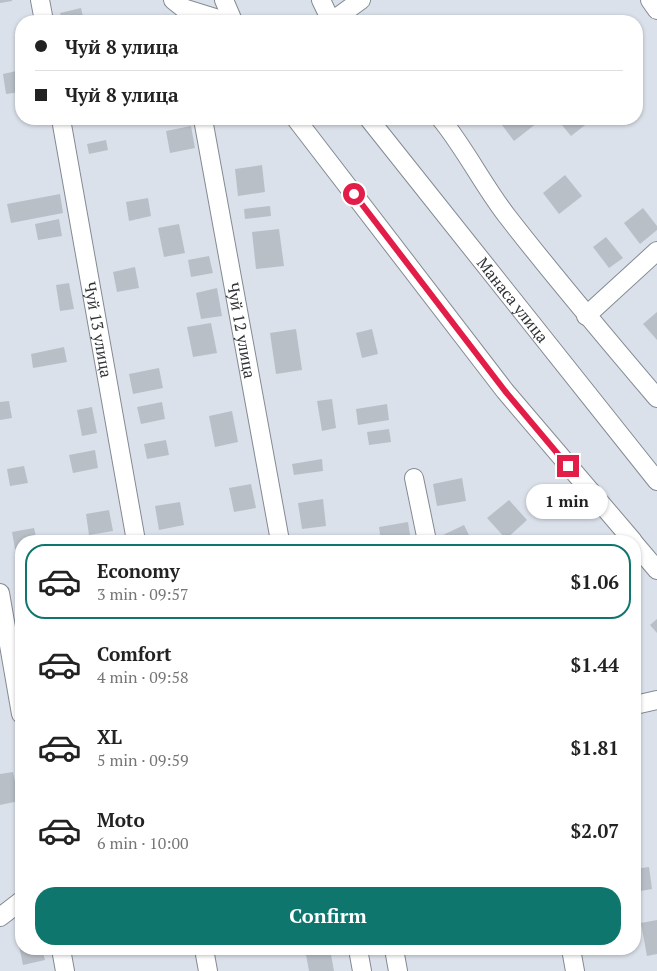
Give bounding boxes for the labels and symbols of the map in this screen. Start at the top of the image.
route start [343,183,365,205]
street label: Манаса улица [472,252,554,347]
street label: Чуй 13 улица [79,280,118,379]
street label: Чуй 12 улица [222,281,261,380]
route end [557,455,579,477]
callout: 1 min [527,484,609,518]

